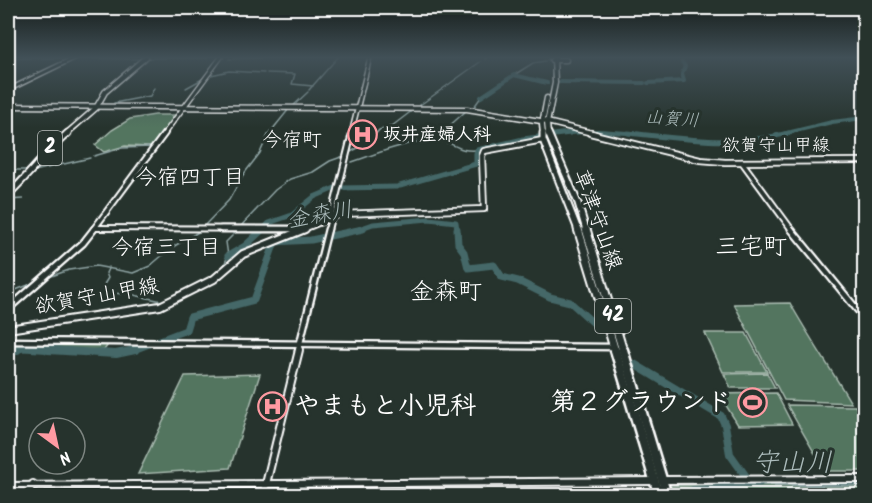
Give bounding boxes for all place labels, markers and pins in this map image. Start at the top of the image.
hospital icon: 坂井産婦人科 [346,119,378,151]
place label: 坂井産婦人科 [383,121,491,150]
place label: 第２グラウンド [550,382,732,424]
place label: やまもと小児科 [294,386,476,428]
sports icon: 第２グラウンド [737,387,769,419]
hospital icon: やまもと小児科 [257,391,289,423]

